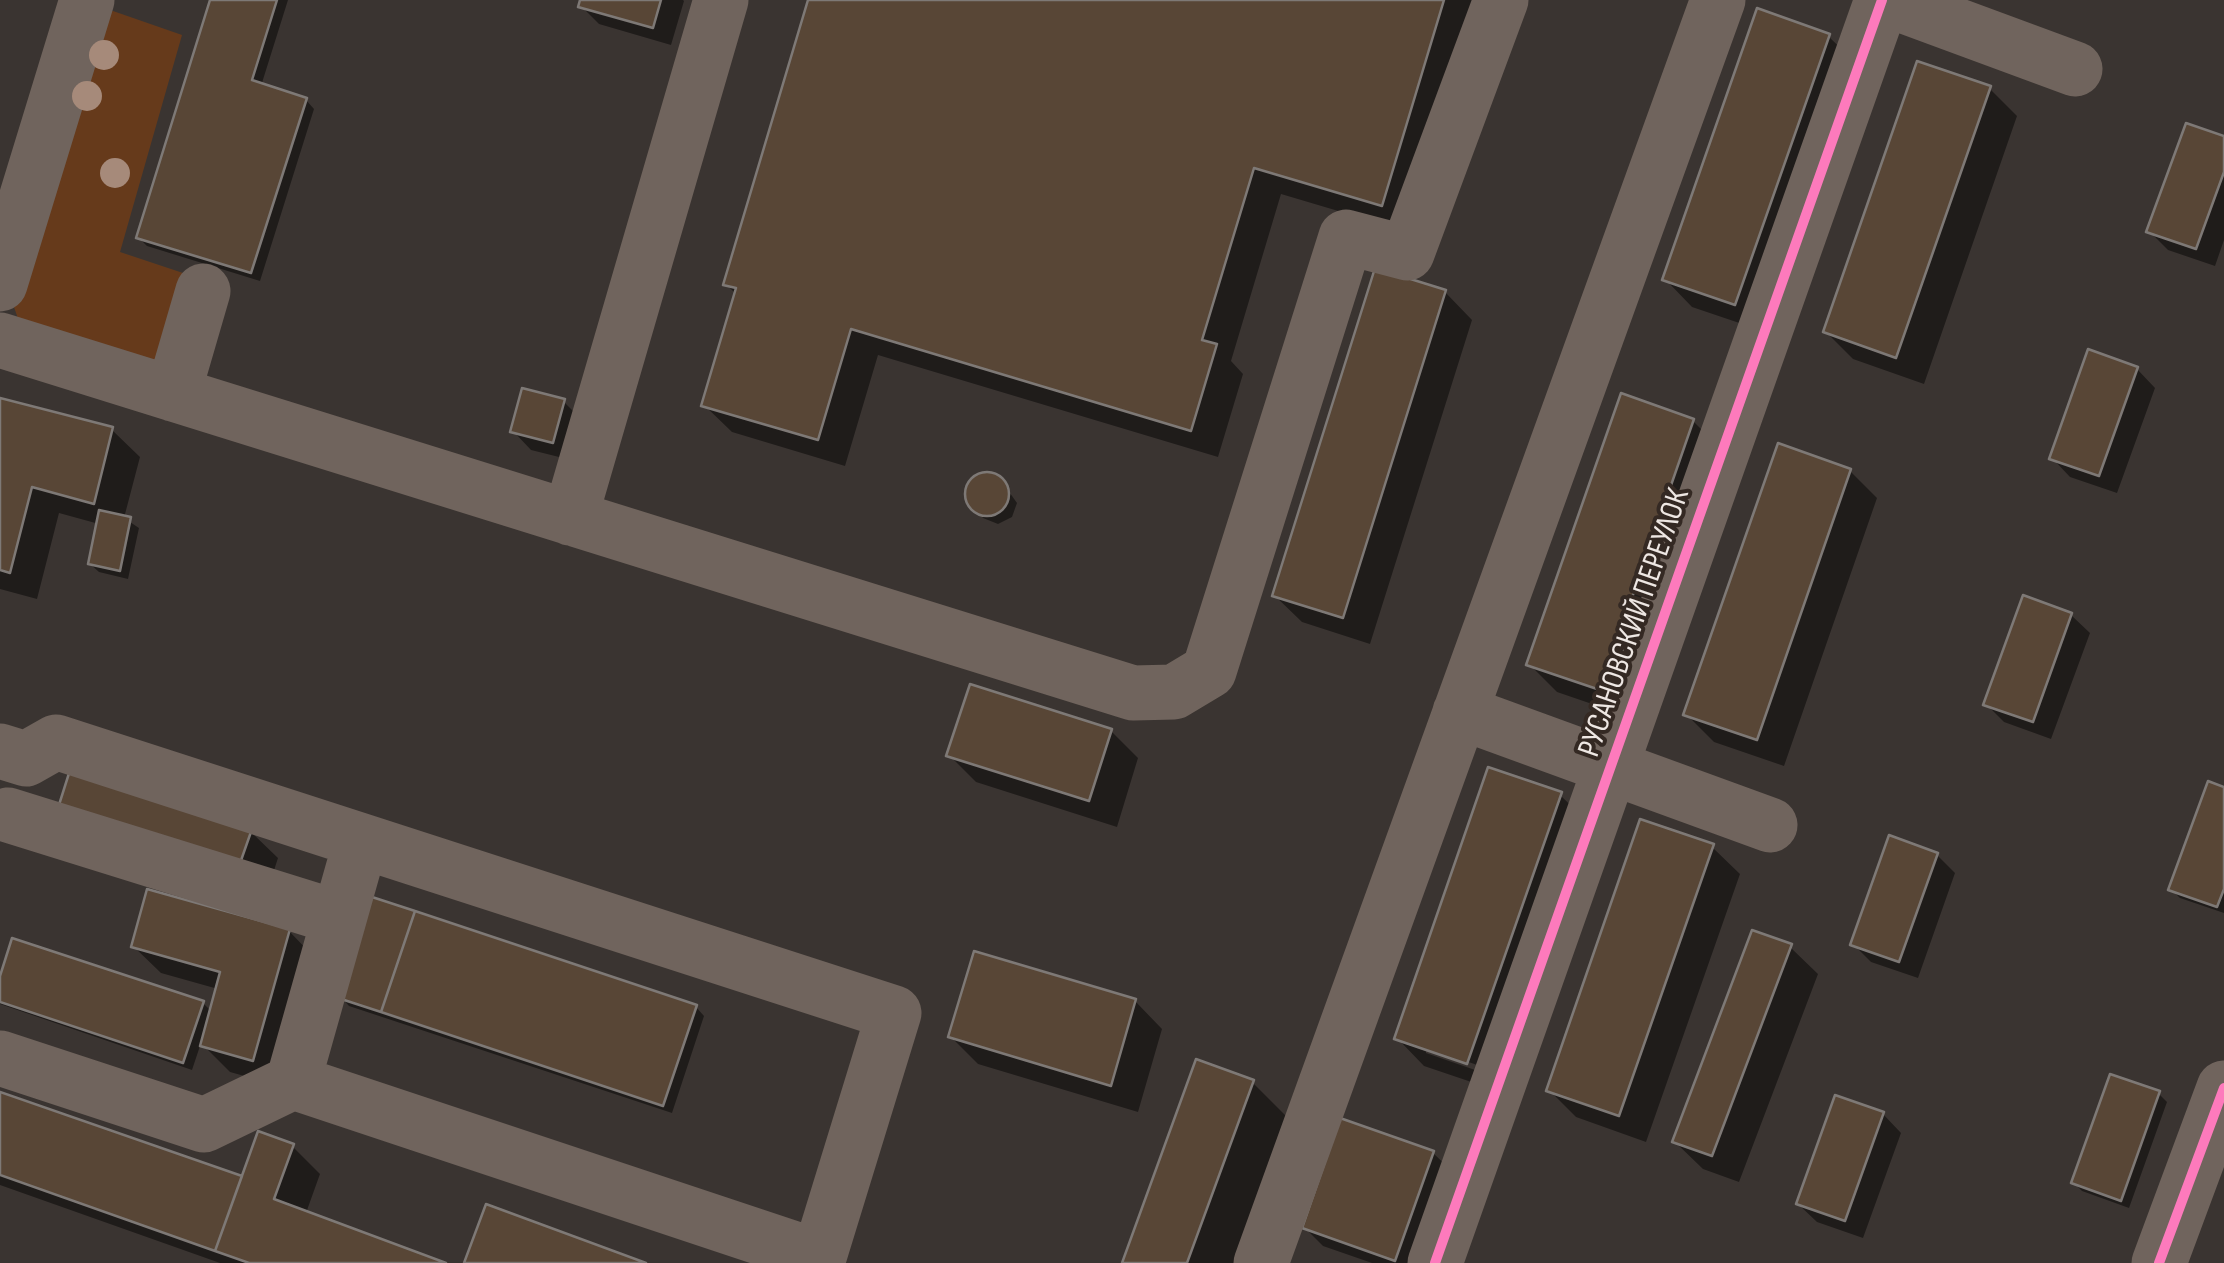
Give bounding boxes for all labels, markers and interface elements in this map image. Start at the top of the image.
street label: РУСАНОВСКИЙ ПЕРЕУЛОК [1571,484,1699,762]

